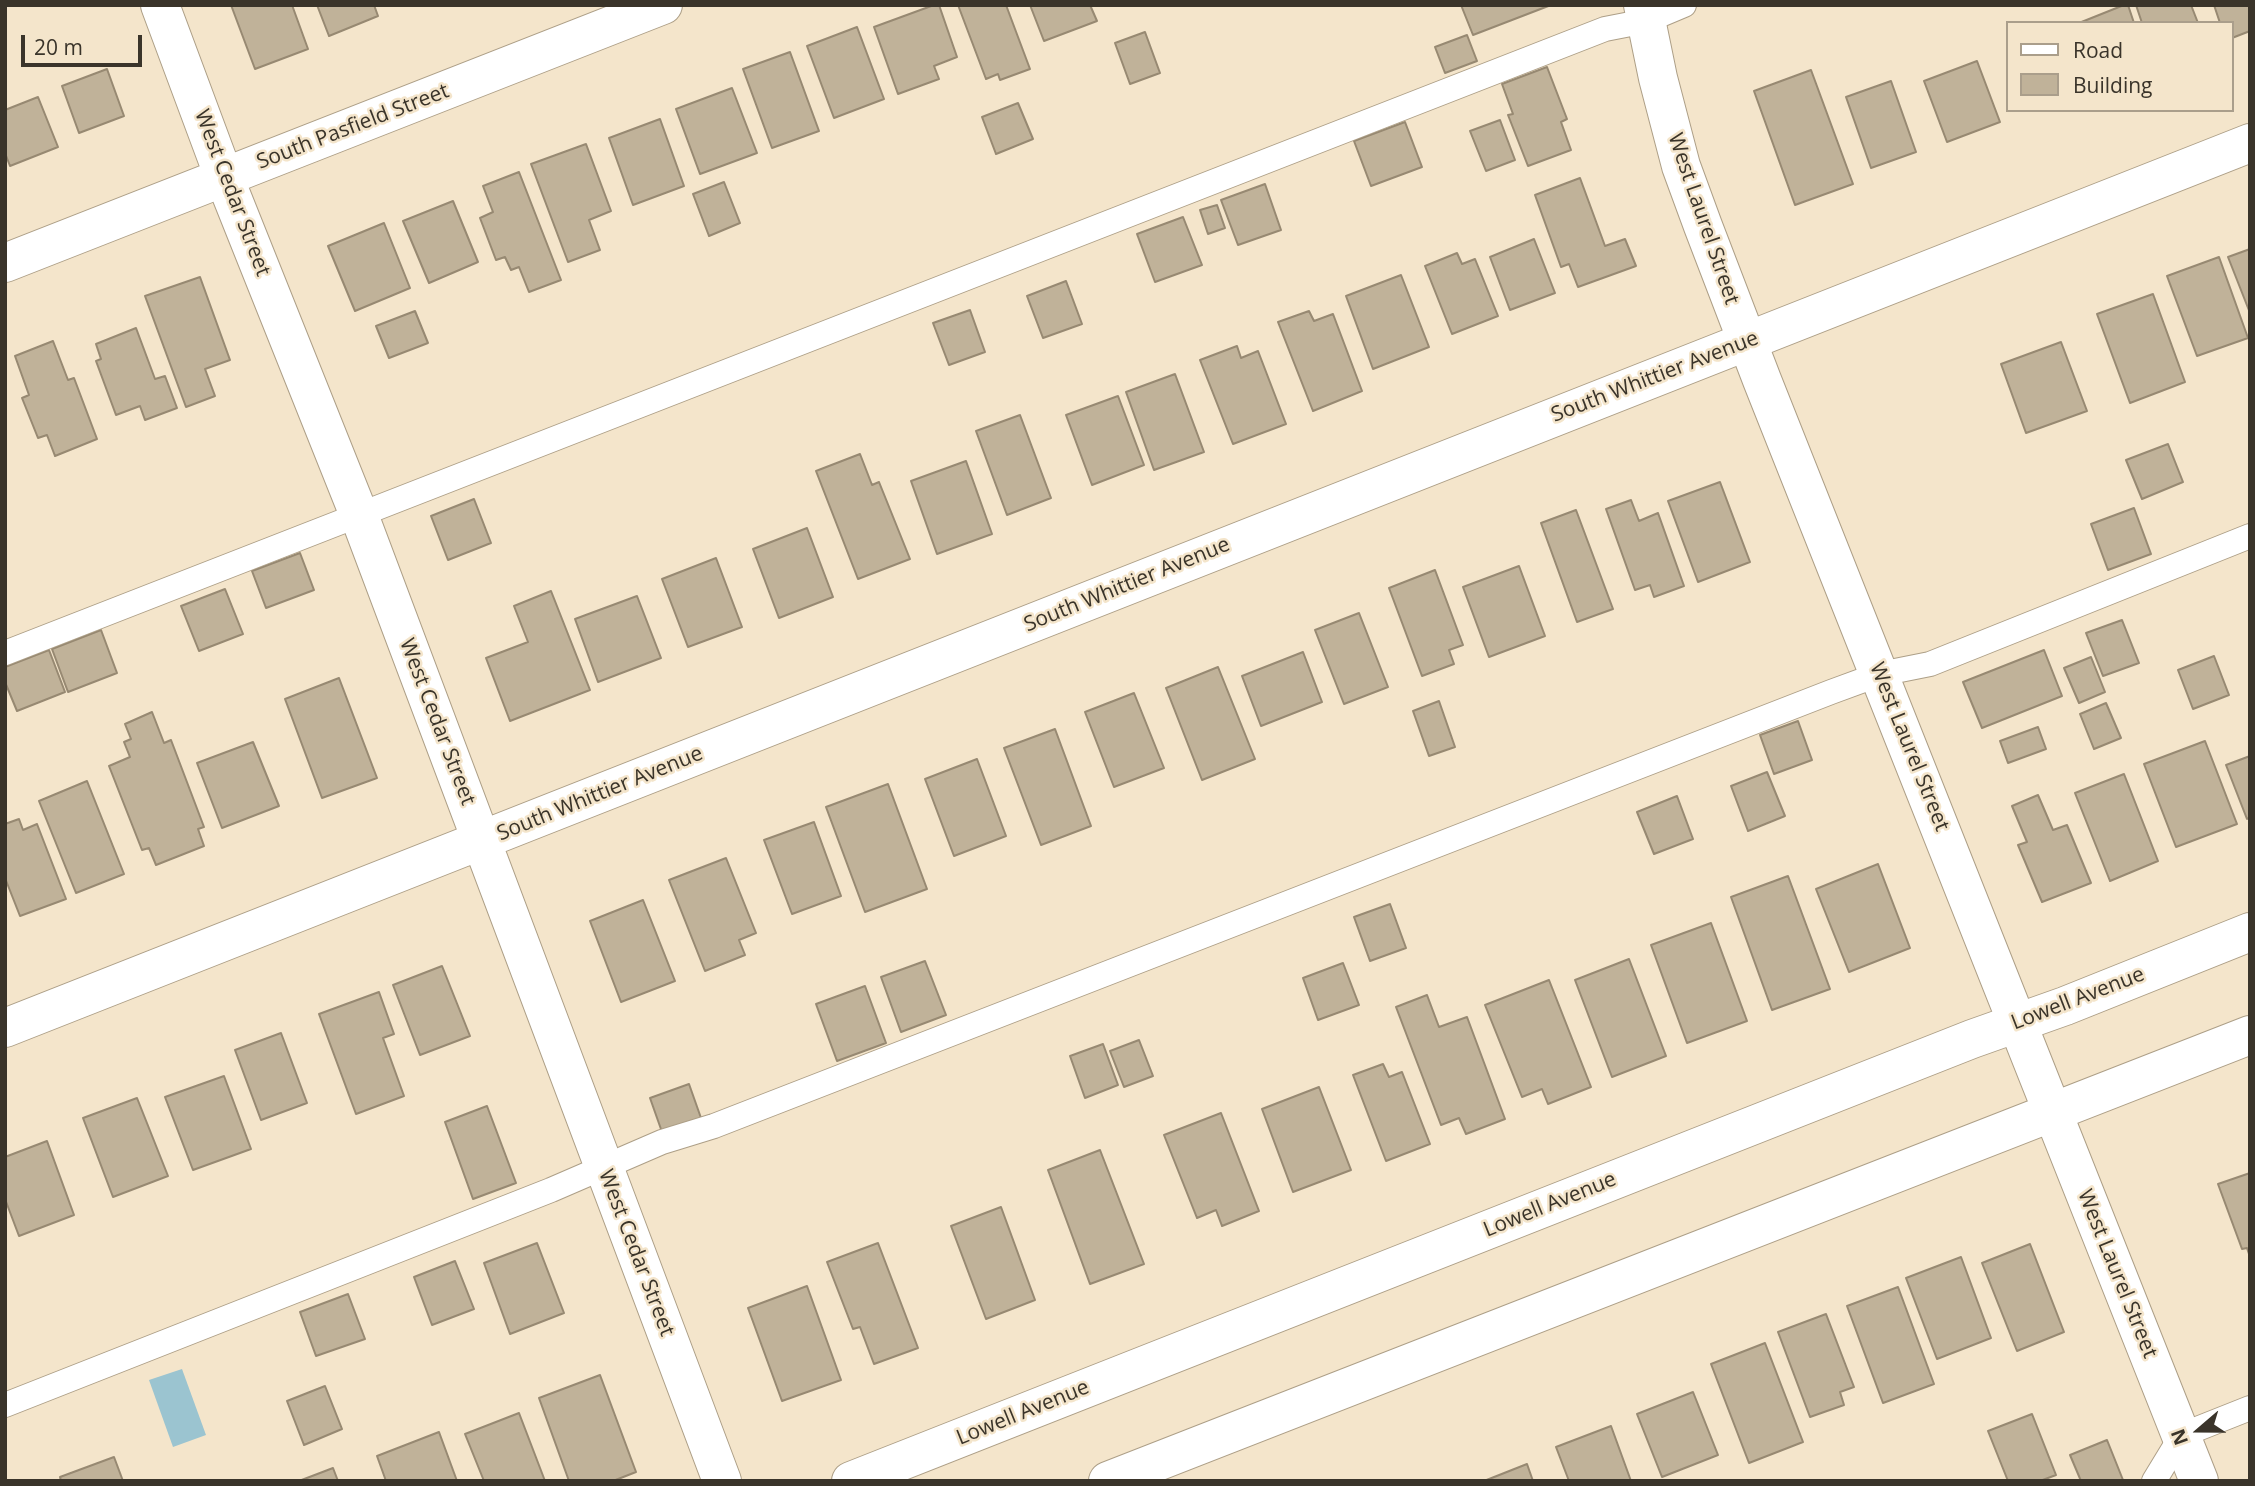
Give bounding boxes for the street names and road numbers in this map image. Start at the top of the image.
street label: South Pasfield Street [253,79,453,175]
street label: West Cedar Street [189,106,275,280]
street label: West Laurel Street [1662,130,1744,308]
street label: South Whittier Avenue [1548,326,1762,428]
street label: South Whittier Avenue [1020,532,1234,638]
street label: West Cedar Street [394,635,480,809]
street label: West Laurel Street [1864,659,1954,835]
street label: South Whittier Avenue [493,741,707,847]
street label: Lowell Avenue [2008,962,2148,1036]
street label: West Cedar Street [593,1166,679,1340]
street label: Lowell Avenue [1480,1167,1620,1243]
street label: West Laurel Street [2072,1186,2162,1362]
street label: Lowell Avenue [953,1375,1093,1451]

